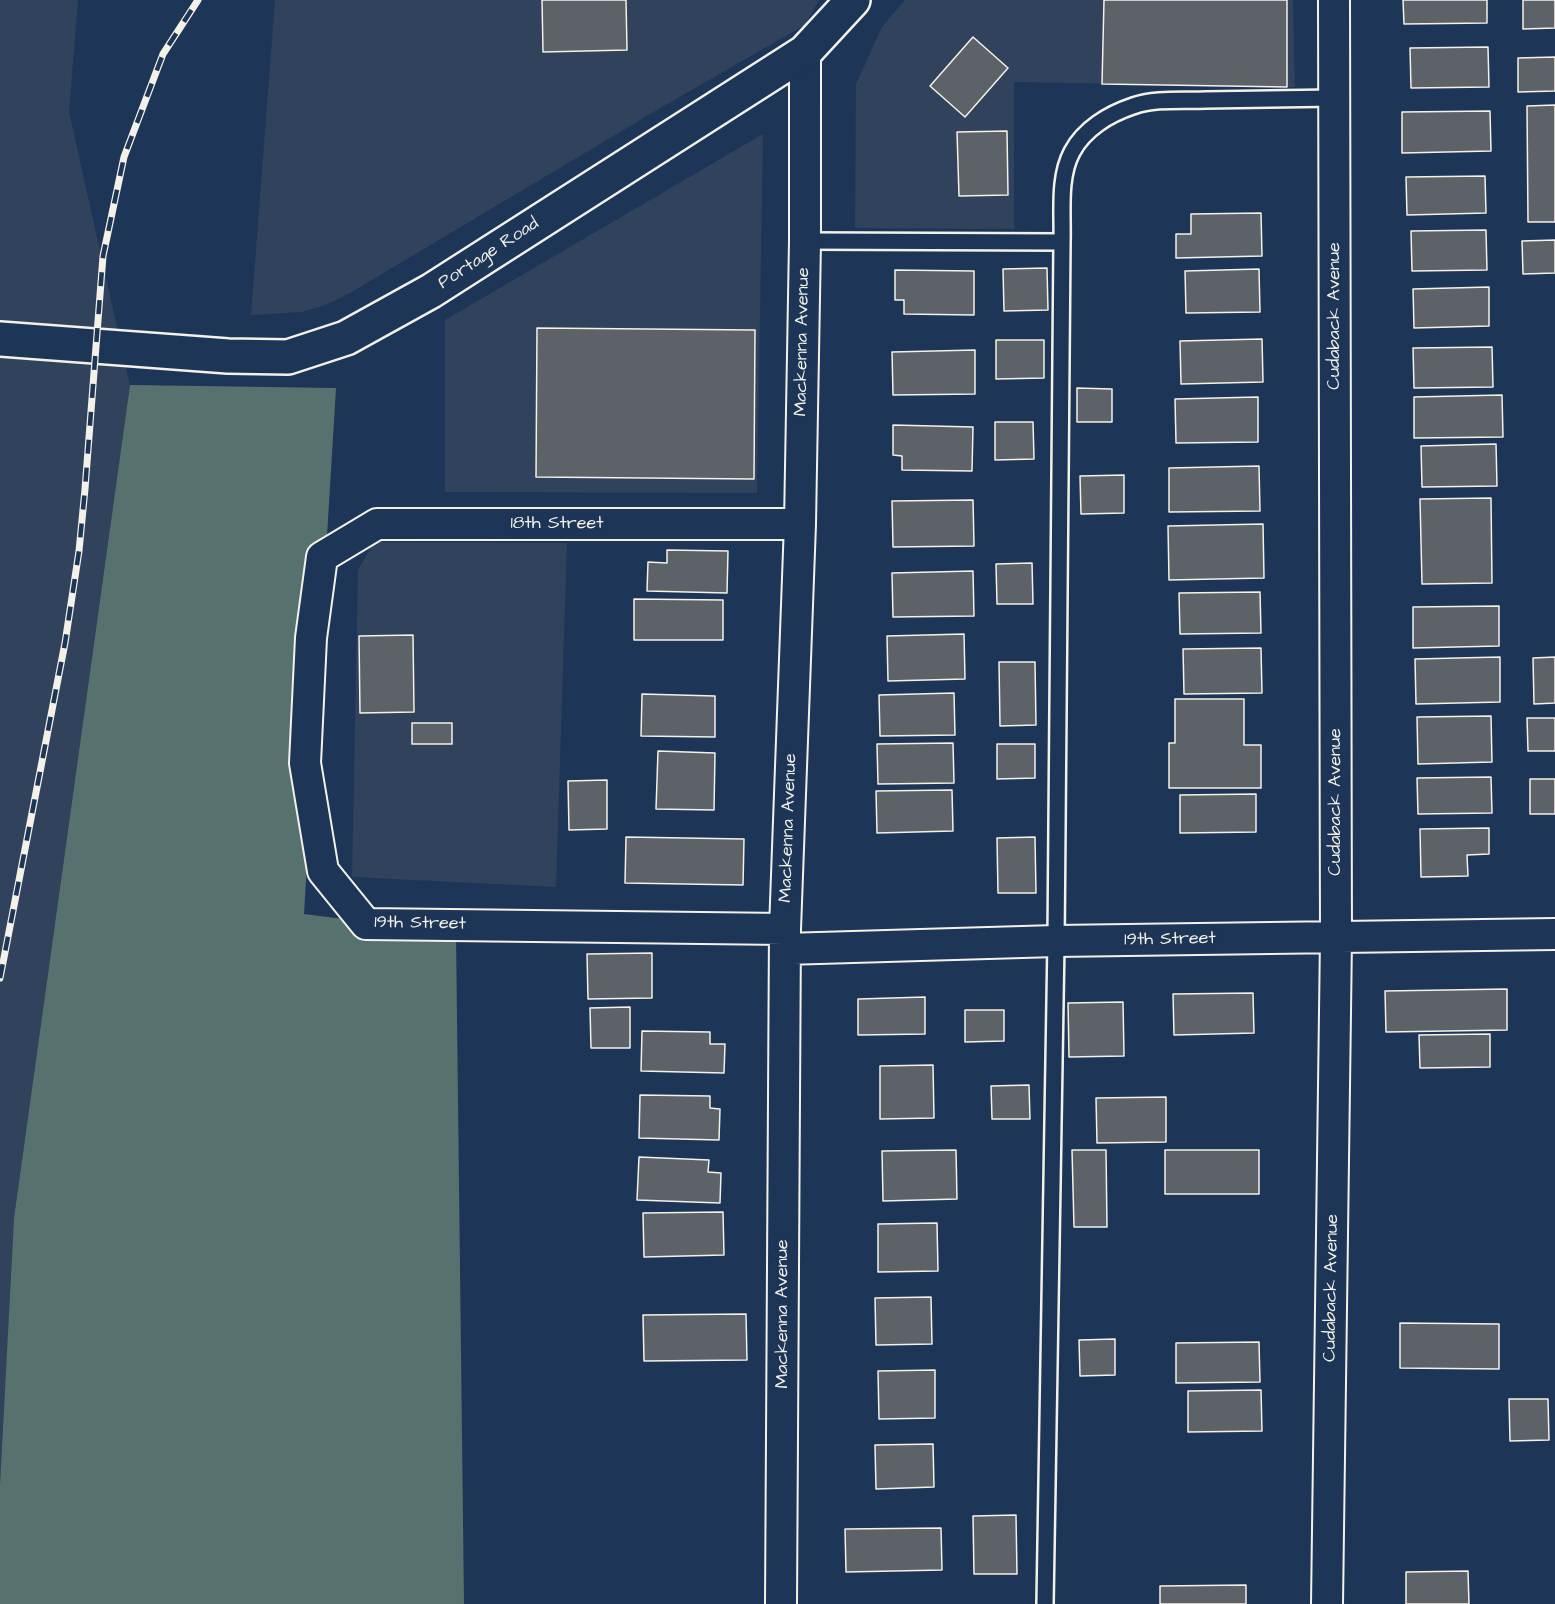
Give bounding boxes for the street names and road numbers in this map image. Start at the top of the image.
street label: Portage Road [435,213,543,295]
street label: Cudaback Avenue [1324,242,1346,390]
street label: Mackenna Avenue [791,267,815,417]
street label: 18th Street [511,513,603,535]
street label: Cudaback Avenue [1325,728,1347,876]
street label: Mackenna Avenue [776,753,802,903]
street label: 19th Street [374,912,466,936]
street label: 19th Street [1124,928,1216,952]
street label: Cudaback Avenue [1320,1214,1344,1362]
street label: Mackenna Avenue [772,1239,794,1389]

